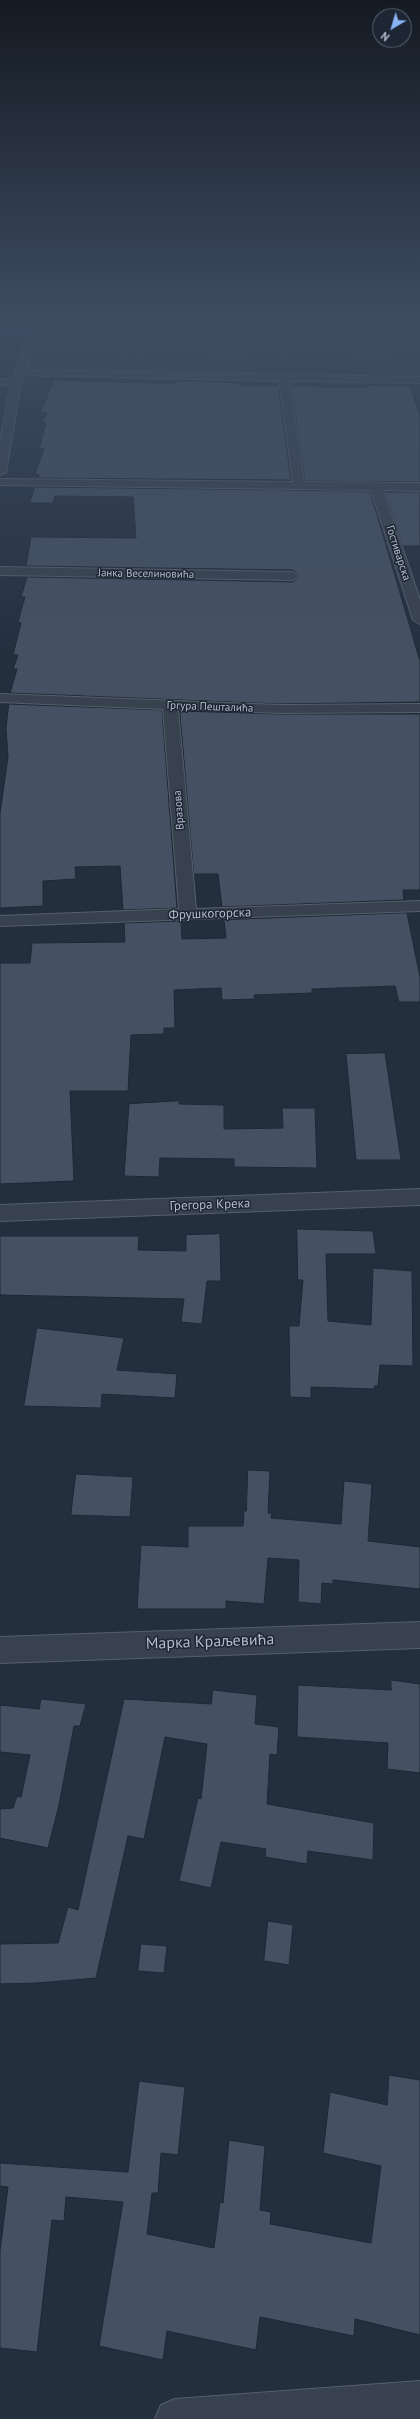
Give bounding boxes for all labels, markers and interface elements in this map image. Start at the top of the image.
north arrow [372,8,412,48]
text: N [378,29,392,44]
street label: Гостиварска [383,524,413,582]
street label: Јанка Веселиновића [98,567,194,581]
street label: Гргура Пешталића [166,699,254,715]
street label: Вразова [171,790,187,830]
street label: Фрушкогорска [168,905,252,923]
street label: Грегора Крека [169,1196,251,1214]
street label: Марка Краљевића [145,1630,275,1654]

